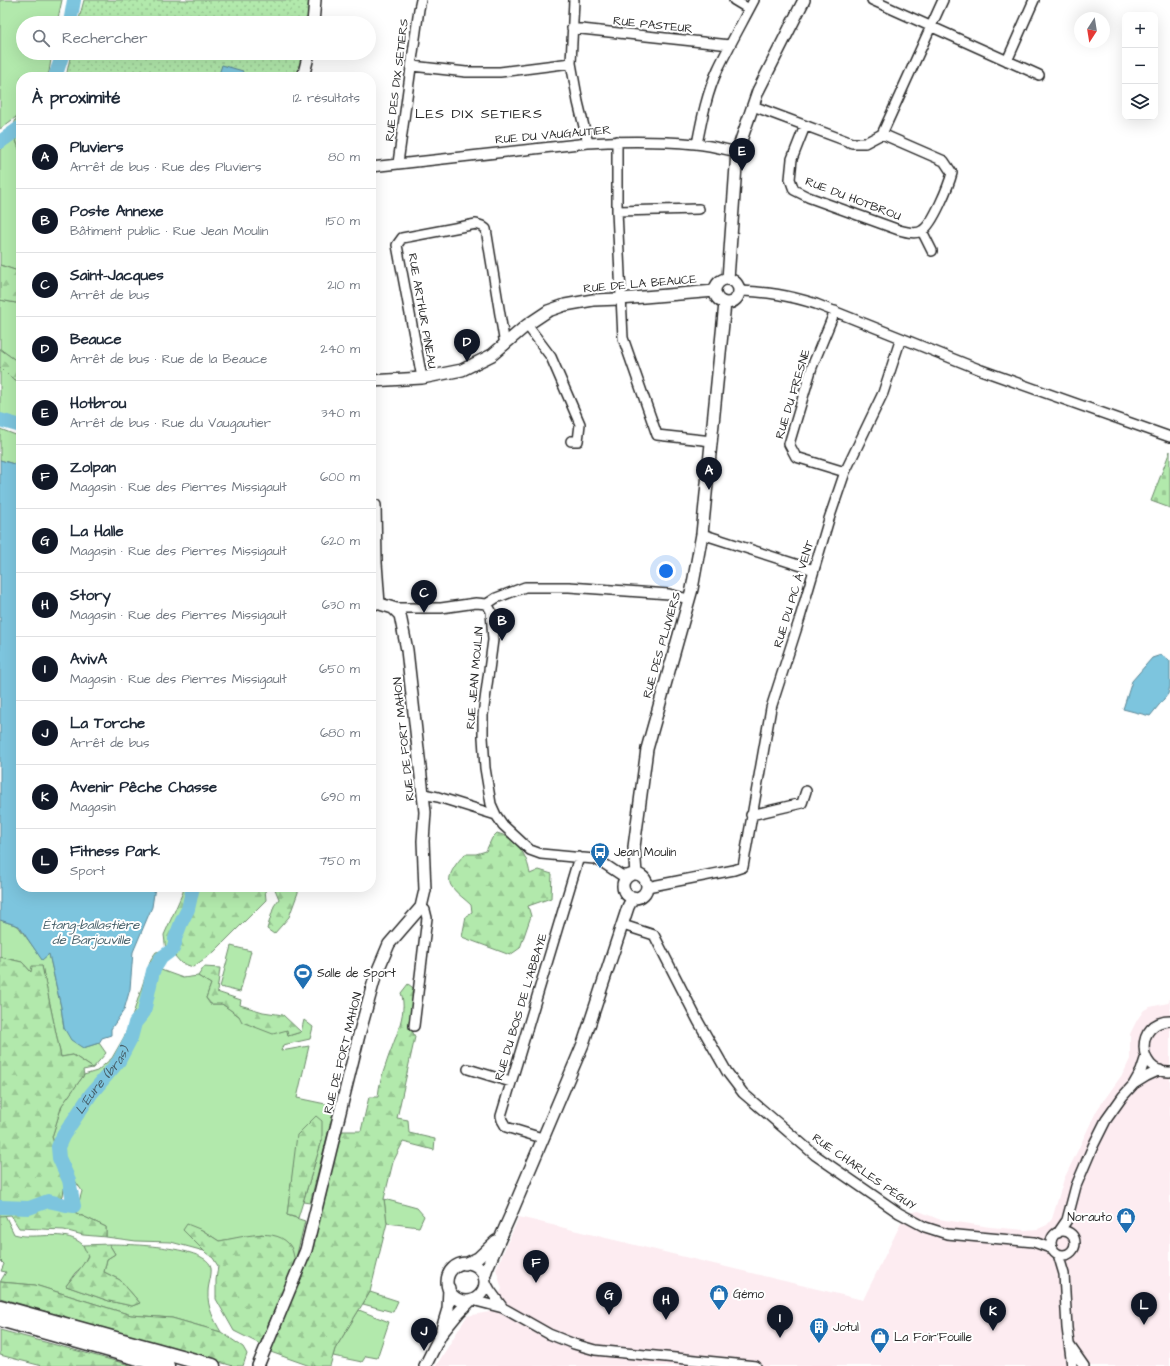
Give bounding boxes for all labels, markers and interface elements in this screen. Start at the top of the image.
street label: RUE PASTEUR [612,12,694,38]
north arrow [1074,12,1110,48]
map controls [1122,12,1158,120]
button: + [1122,12,1158,48]
search box [16,16,376,60]
street label: RUE DES DIX SETIERS [381,17,413,142]
icon: search [30,27,52,49]
text: Rechercher [62,28,147,49]
button: − [1122,48,1158,84]
button: layers [1122,84,1158,120]
text: À proximité [32,86,121,110]
text: 12 résultats [293,89,360,107]
district label: LES DIX SETIERS [415,104,543,124]
street label: RUE DU VAUGAUTIER [494,121,612,149]
text: Pluviers [70,137,124,158]
pin: E [729,138,755,171]
text: A [41,148,49,166]
text: 80 m [328,148,360,166]
text: Arrêt de bus · Rue des Pluviers [70,158,262,176]
street label: RUE DU HOTBROU [803,173,904,225]
text: Poste Annexe [70,201,164,222]
text: B [40,212,50,230]
text: 150 m [326,212,360,230]
text: Bâtiment public · Rue Jean Moulin [70,222,268,240]
street label: RUE ARTHUR PINEAU [403,252,441,370]
text: Saint-Jacques [70,265,164,286]
street label: RUE DE LA BEAUCE [583,271,697,297]
text: C [40,276,50,294]
text: 210 m [327,276,360,294]
text: Arrêt de bus [70,286,150,304]
text: Beauce [70,329,122,350]
pin: D [454,329,480,362]
text: D [41,340,49,358]
text: 240 m [320,340,360,358]
street label: RUE DU FRESNE [771,347,815,441]
text: Arrêt de bus · Rue de la Beauce [70,350,267,368]
text: Hotbrou [70,393,126,414]
text: E [41,404,49,422]
text: 340 m [321,404,360,422]
text: Arrêt de bus · Rue du Vaugautier [70,414,271,432]
text: Zolpan [70,457,116,478]
pin: A [696,457,722,490]
text: F [40,468,50,486]
text: 600 m [320,468,360,486]
text: Magasin · Rue des Pierres Missigault [70,478,287,496]
text: La Halle [70,521,124,542]
text: G [40,532,50,550]
text: 620 m [321,532,360,550]
street label: RUE DU PIC À VENT [770,538,819,650]
text: Magasin · Rue des Pierres Missigault [70,542,287,560]
your location [656,561,676,581]
pin: C [411,580,437,613]
text: Story [70,585,111,606]
street label: RUE DES PLUVIERS [639,590,685,700]
text: H [41,596,49,614]
text: 630 m [322,596,360,614]
text: Magasin · Rue des Pierres Missigault [70,606,287,624]
pin: B [489,608,515,641]
street label: RUE JEAN MOULIN [462,625,488,730]
text: AvivA [70,649,107,670]
text: I [44,660,46,678]
text: 650 m [319,660,360,678]
text: Magasin · Rue des Pierres Missigault [70,670,287,688]
street label: RUE DE FORT MAHON [389,676,419,802]
text: La Torche [70,713,145,734]
text: J [42,724,48,742]
text: 680 m [320,724,360,742]
text: Arrêt de bus [70,734,150,752]
text: Avenir Pêche Chasse [70,777,217,798]
text: K [41,788,49,806]
text: 690 m [321,788,360,806]
text: Magasin [70,798,116,816]
text: Fitness Park [70,841,160,862]
bus stop icon: Jean Moulin [589,841,611,869]
place label: Jean Moulin [614,844,676,861]
text: L [40,852,50,870]
text: 750 m [319,852,360,870]
text: Sport [70,862,105,880]
water label: Étang-ballastière de Barjouville [43,916,140,949]
street label: RUE DU BOIS DE L'ABBAYE [490,931,552,1083]
sports icon: Salle de Sport [292,962,314,990]
place label: Salle de Sport [317,965,396,982]
street label: RUE DE FORT MAHON [320,990,366,1115]
water label: L'Eure (bras) [71,1042,135,1118]
street label: RUE CHARLES PÉGUY [809,1130,920,1215]
shop icon: Norauto [1115,1206,1137,1234]
place label: Norauto [1067,1209,1112,1226]
pin: F [523,1250,549,1283]
pin: G [596,1282,622,1315]
shop icon: Gémo [708,1283,730,1311]
place label: Gémo [733,1286,764,1303]
pin: H [653,1287,679,1320]
pin: L [1131,1292,1157,1325]
pin: K [980,1298,1006,1331]
pin: I [767,1305,793,1338]
building icon: Jotul [808,1316,830,1344]
pin: J [411,1318,437,1351]
place label: Jotul [833,1319,859,1336]
shop icon: La Foir'Fouille [869,1326,891,1354]
place label: La Foir'Fouille [894,1329,972,1346]

